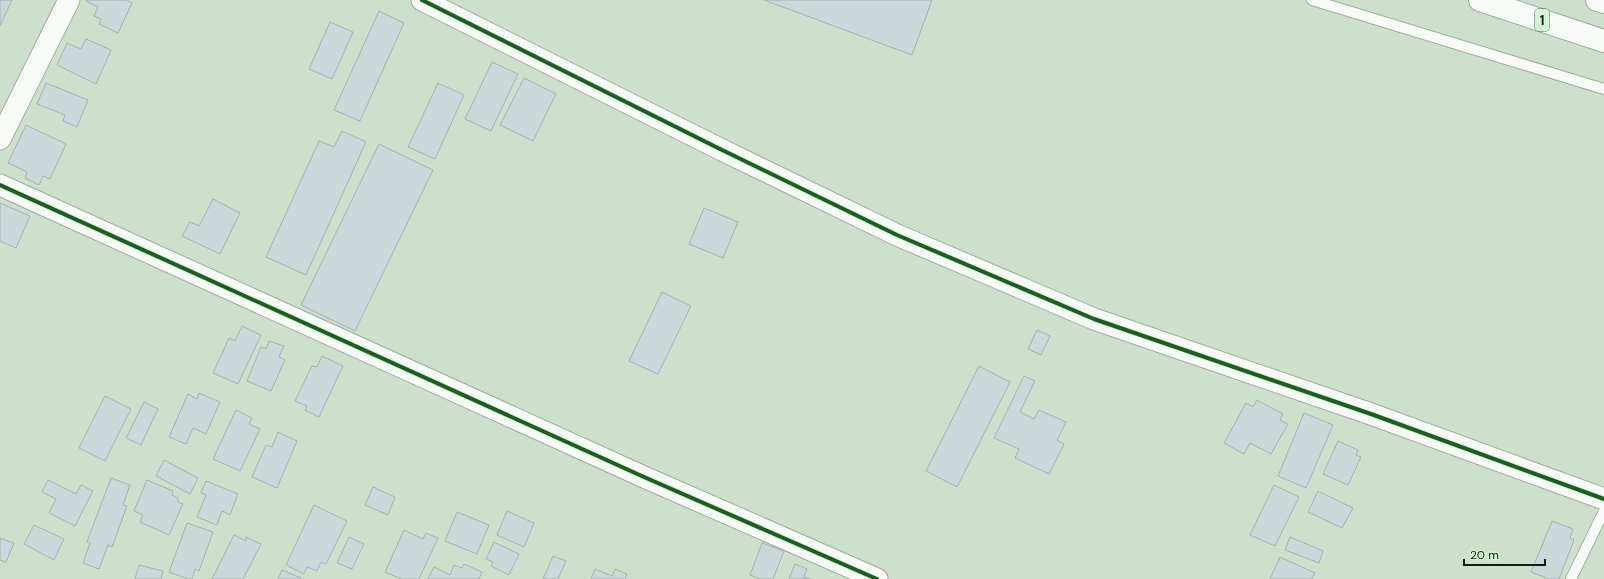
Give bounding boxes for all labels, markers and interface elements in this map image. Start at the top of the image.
road number: 1 [1535,9,1549,31]
scale bar [1464,541,1545,567]
text: 20 m [1470,547,1499,563]

